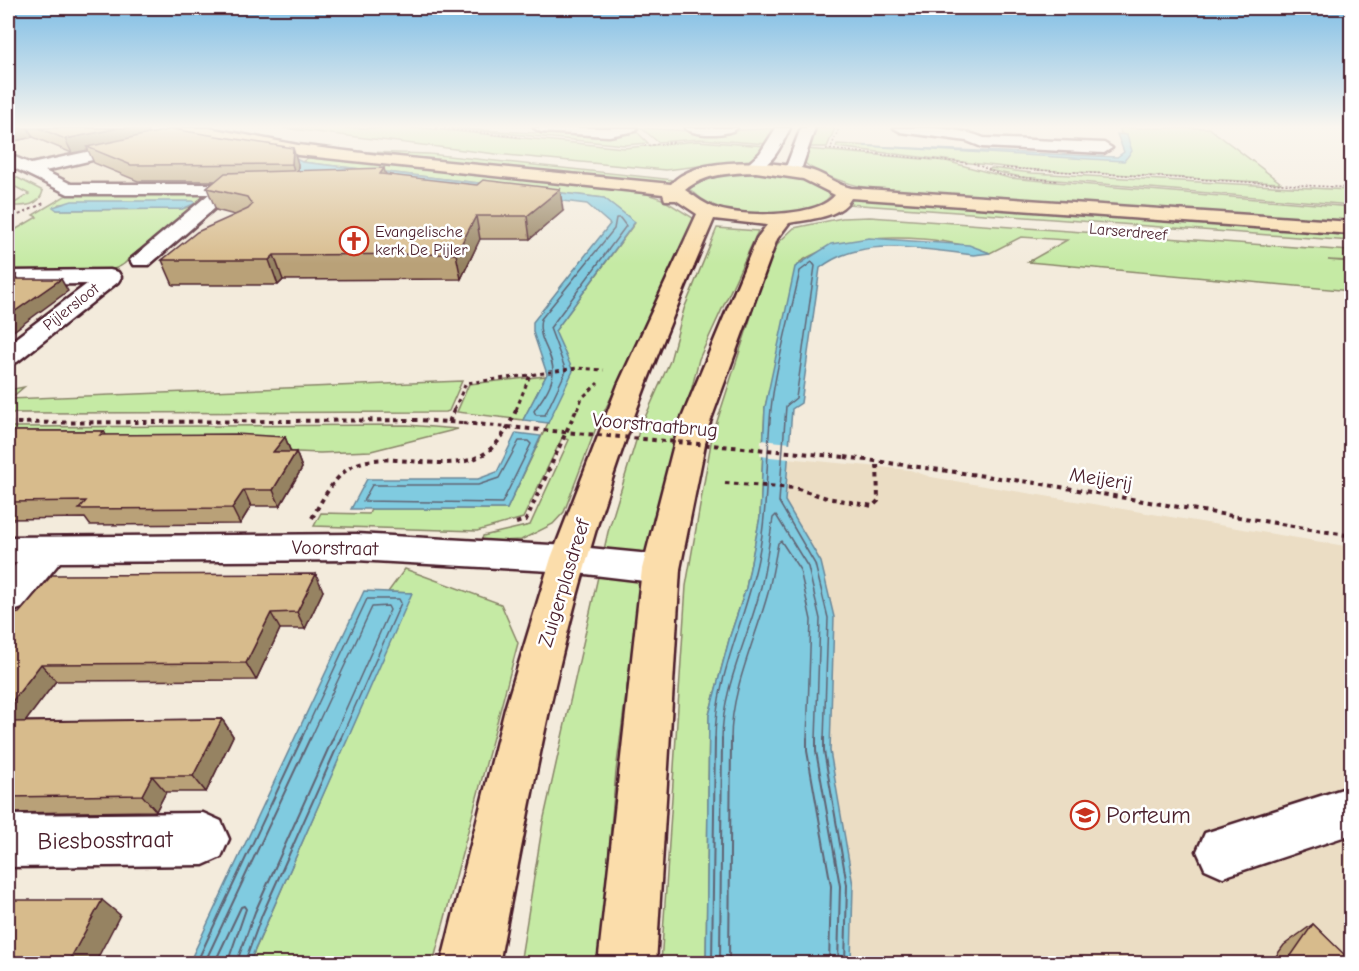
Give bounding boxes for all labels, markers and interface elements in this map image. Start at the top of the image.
street label: Larserdreef [1088,220,1169,244]
place label: Evangelische kerk De Pijler [375,223,468,259]
church icon: Evangelische kerk De Pijler [338,225,370,257]
street label: Pijlersloot [40,279,103,334]
street label: Voorstraatbrug [591,408,719,442]
street label: Meijerij [1068,463,1134,495]
street label: Zuigerplasdreef [534,515,595,650]
street label: Voorstraat [292,536,380,560]
school or university icon: Porteum [1069,799,1101,831]
place label: Porteum [1106,801,1191,829]
street label: Biesbosstraat [37,825,174,855]

